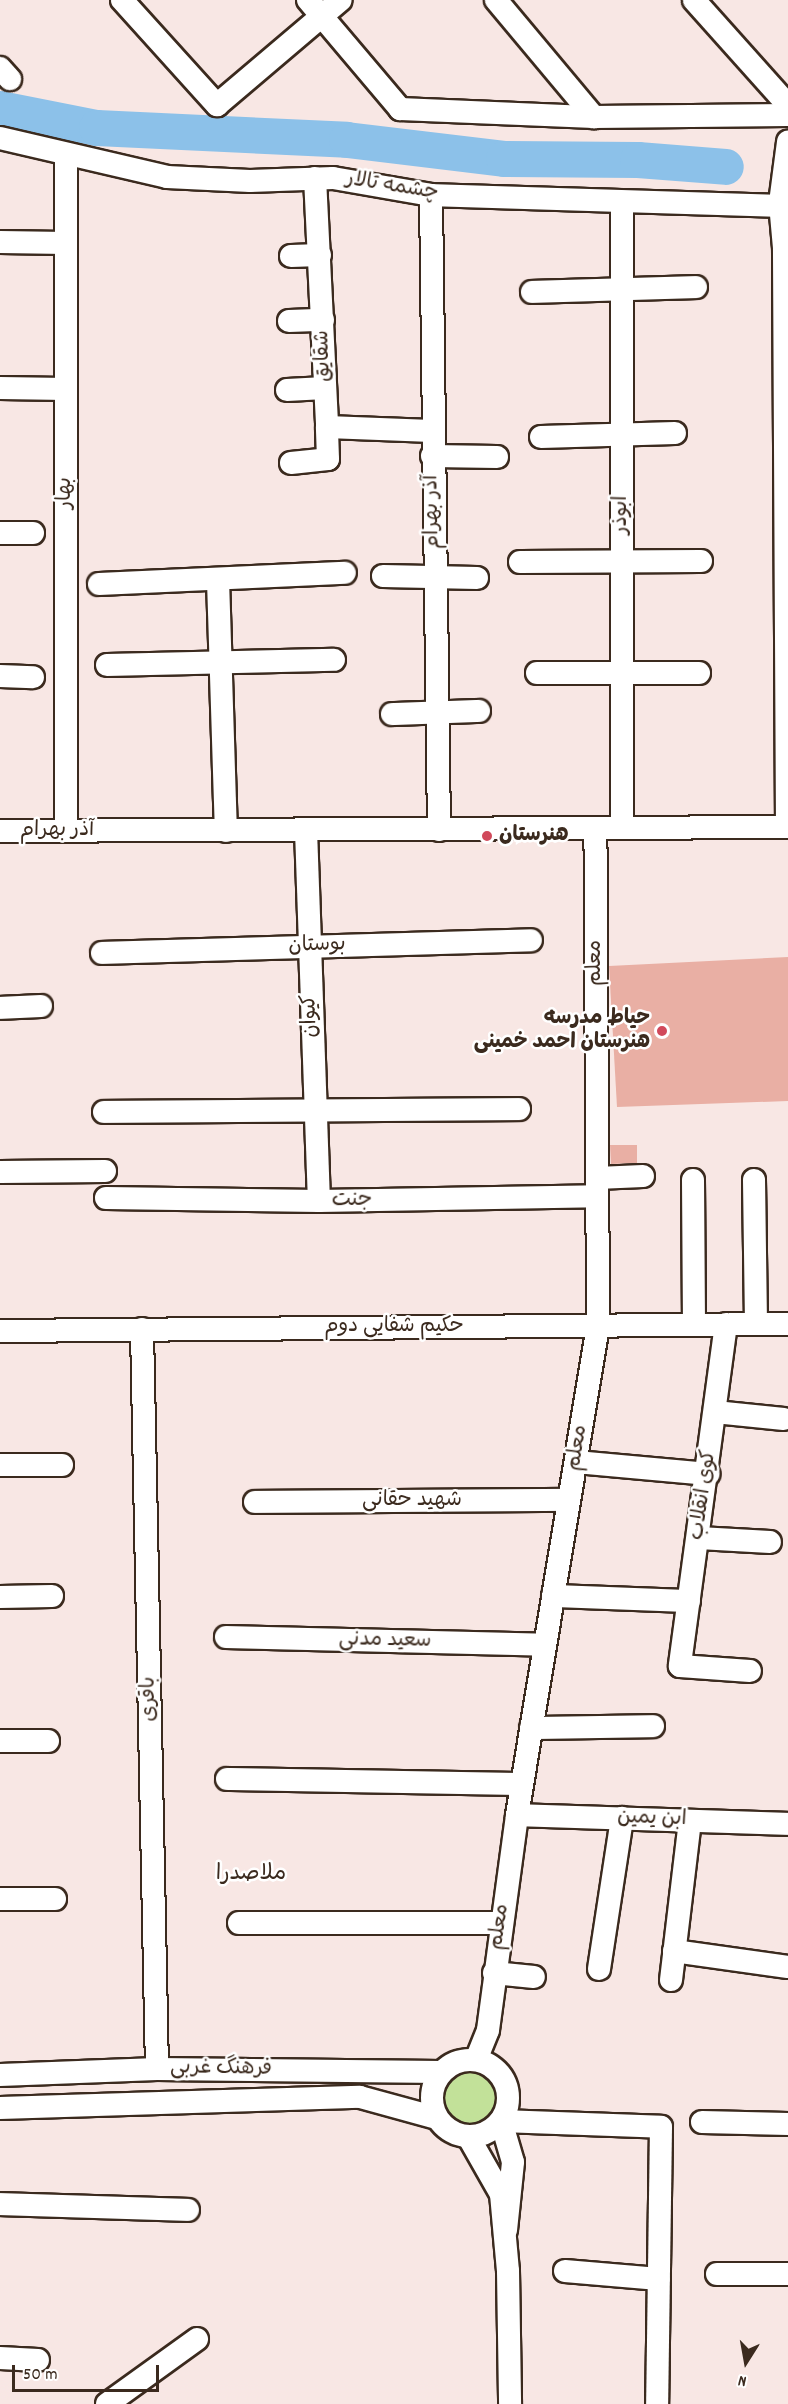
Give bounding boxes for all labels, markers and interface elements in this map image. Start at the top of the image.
street label: چشمه تالار [344,167,440,207]
street label: شقایق [311,330,337,382]
street label: آذر بهرام [420,475,446,549]
street label: بهار [53,477,79,509]
street label: ابوذر [609,496,635,534]
street label: آذر بهرام [20,818,94,844]
place label: هنرستان [499,823,569,849]
marker: هنرستان [480,829,494,843]
street label: بوستان [288,932,346,960]
street label: معلم [583,940,609,986]
street label: کیوان [298,994,324,1038]
place label: حیاط مدرسه هنرستان احمد خمینی [474,1006,650,1056]
marker: حیاط مدرسه هنرستان احمد خمینی [655,1024,669,1038]
street label: جنت [331,1188,373,1214]
street label: حکیم شفایی دوم [324,1314,464,1340]
street label: معلم [562,1423,594,1473]
street label: کوی انقلاب [685,1448,723,1542]
street label: شهید حقانی [362,1488,462,1514]
street label: سعید مدنی [338,1628,432,1654]
street label: باقری [137,1676,163,1722]
street label: ابن یمین [617,1805,687,1833]
district label: ملاصدرا [216,1862,286,1888]
street label: معلم [484,1902,516,1952]
street label: فرهنگ غربی [170,2056,272,2082]
north arrow [716,2332,776,2392]
scale bar [15,2353,162,2391]
text: 50 m [23,2363,58,2388]
text: N [736,2368,749,2392]

